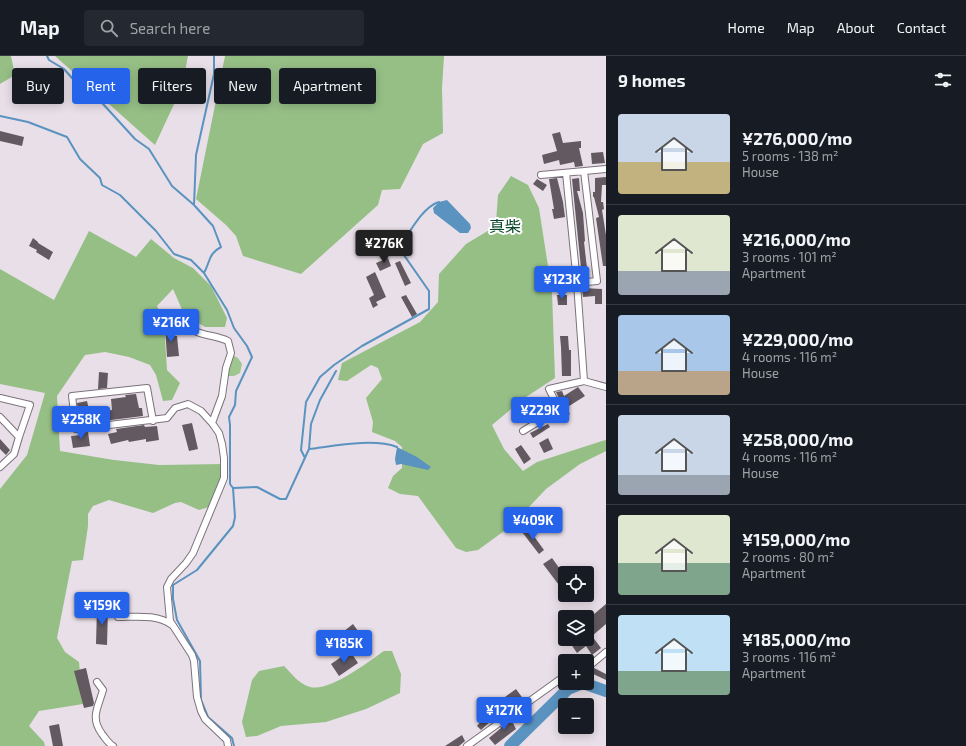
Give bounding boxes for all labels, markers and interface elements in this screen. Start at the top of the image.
search box [84,10,364,46]
text: Map [20,16,60,39]
icon: search [98,17,120,39]
text: Search here [130,19,210,37]
text: Home [728,19,765,36]
text: Map [787,19,815,36]
text: About [837,19,875,36]
text: Contact [897,19,946,36]
chip: Buy [12,68,64,104]
chip: Rent [72,68,130,104]
chip: Filters [138,68,206,104]
chip: New [214,68,271,104]
chip: Apartment [279,68,376,104]
icon: filters [932,69,954,91]
text: 9 homes [618,70,686,90]
text: ¥276,000/mo [742,128,852,148]
icon: home [650,130,698,178]
text: 5 rooms · 138 m² [742,148,839,164]
text: House [742,164,779,180]
district label: 真柴 [489,216,521,235]
text: ¥216,000/mo [742,229,851,249]
pin: ¥276K [356,230,412,264]
icon: home [650,231,698,279]
text: ¥276K [365,235,403,251]
text: 3 rooms · 101 m² [742,249,837,265]
text: Apartment [742,265,806,281]
pin: ¥123K [534,266,590,300]
text: ¥123K [543,271,581,287]
pin: ¥216K [143,309,199,343]
text: ¥216K [152,314,190,330]
text: ¥229,000/mo [742,329,853,349]
icon: home [650,331,698,379]
text: 4 rooms · 116 m² [742,349,837,365]
text: House [742,365,779,381]
pin: ¥229K [512,397,568,431]
text: ¥229K [520,402,560,418]
pin: ¥258K [53,406,109,440]
text: ¥258K [61,411,101,427]
text: ¥258,000/mo [742,429,853,449]
icon: home [650,431,698,479]
text: 4 rooms · 116 m² [742,449,837,465]
text: House [742,465,779,481]
pin: ¥409K [505,507,561,541]
text: ¥409K [512,512,554,528]
text: ¥159,000/mo [742,529,850,549]
icon: home [650,531,698,579]
text: 2 rooms · 80 m² [742,549,834,565]
text: Apartment [742,565,806,581]
map controls [558,566,594,734]
button: locate [558,566,594,602]
pin: ¥159K [74,592,130,626]
text: ¥159K [83,597,121,613]
button: layers [558,610,594,646]
text: ¥185,000/mo [742,629,851,649]
pin: ¥185K [316,630,372,664]
icon: home [650,631,698,679]
text: ¥185K [325,635,363,651]
text: 3 rooms · 116 m² [742,649,836,665]
button: + [558,654,594,690]
text: Apartment [742,665,806,681]
pin: ¥127K [476,697,532,731]
button: − [558,698,594,734]
text: ¥127K [486,702,522,718]

